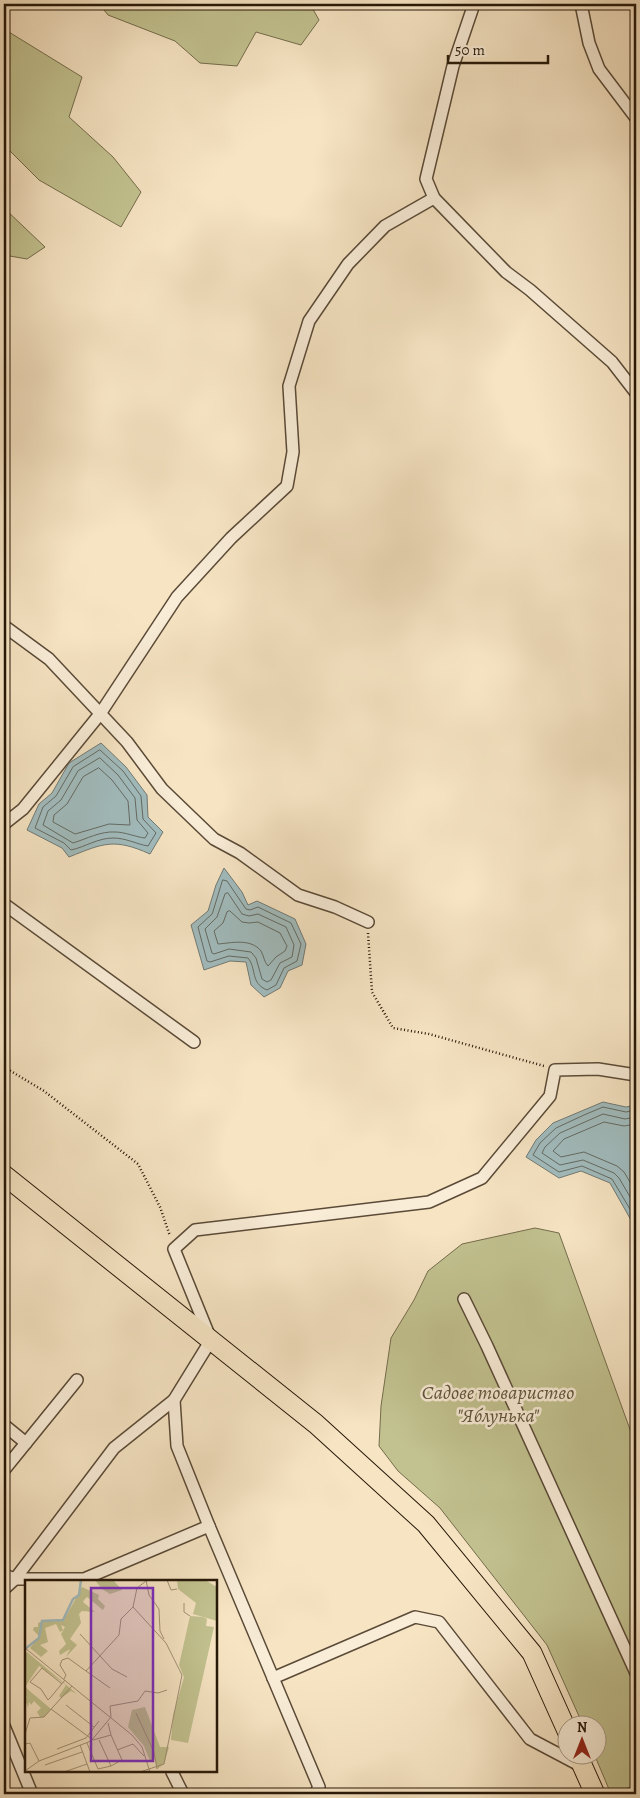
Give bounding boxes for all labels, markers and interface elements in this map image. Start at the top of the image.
scale bar [448,32,548,64]
text: 50 m [455,40,485,60]
park label: Садове товариство "Яблунька" [422,1379,574,1429]
inset map [25,1580,218,1773]
north arrow [558,1716,608,1766]
text: N [577,1718,587,1737]

